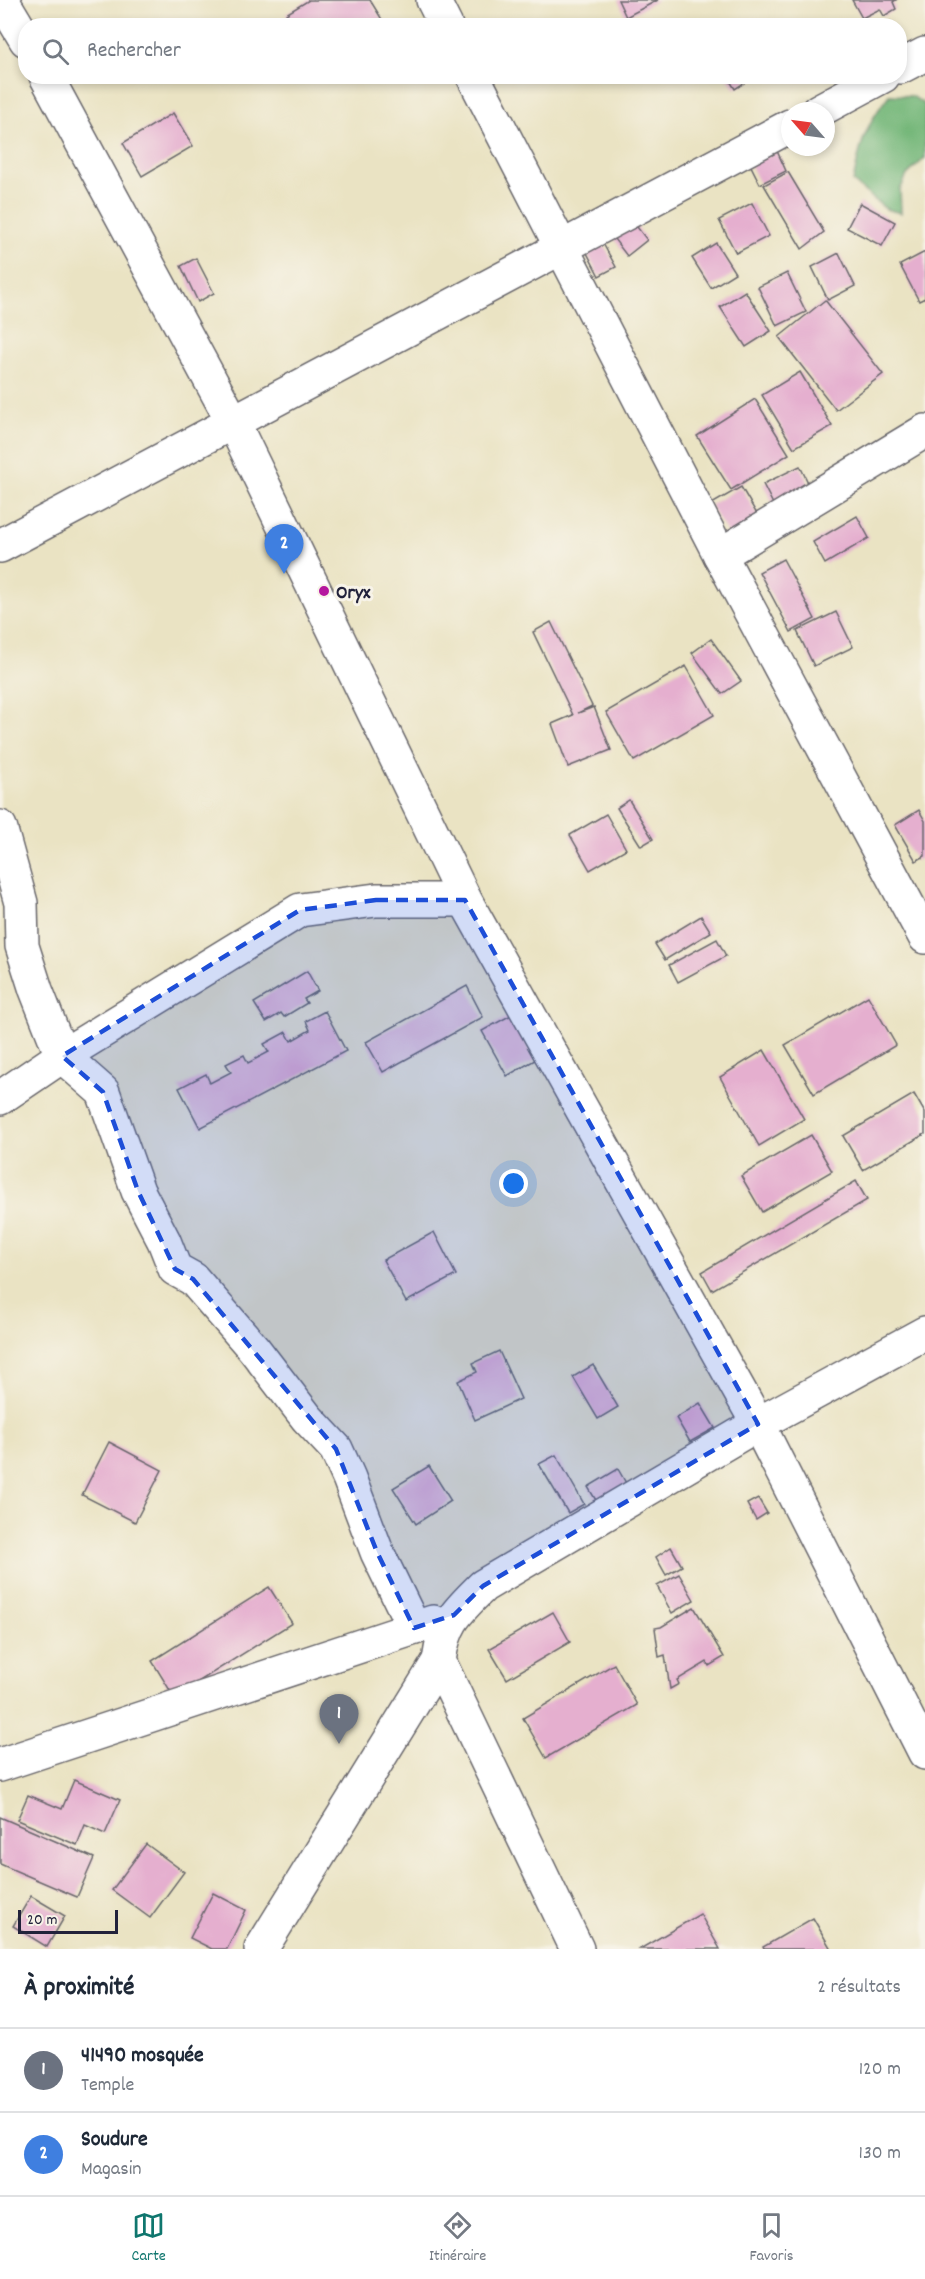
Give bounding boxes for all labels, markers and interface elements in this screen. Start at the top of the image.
search box [18,18,907,84]
icon: search [39,35,72,68]
text: Rechercher [87,36,181,67]
north arrow [781,102,835,156]
pin: 2 [264,524,304,574]
place label: Oryx [336,580,371,608]
marker: Oryx [317,584,331,598]
your location [499,1169,528,1198]
pin: 1 [320,1694,358,1744]
scale bar [18,1907,118,1934]
text: 20 m [27,1909,57,1932]
text: À proximité [24,1970,134,2007]
text: 2 résultats [817,1974,901,2002]
text: 41490 mosquée [81,2041,204,2072]
text: 1 [41,2056,46,2084]
text: 120 m [859,2056,901,2084]
text: Temple [81,2072,134,2100]
text: Soudure [81,2125,148,2156]
text: 2 [39,2140,48,2168]
text: 130 m [859,2140,901,2168]
text: Magasin [81,2156,142,2184]
tab: Carte [132,2209,166,2268]
tab: Itinéraire [429,2209,486,2268]
tab: Favoris [749,2209,793,2268]

